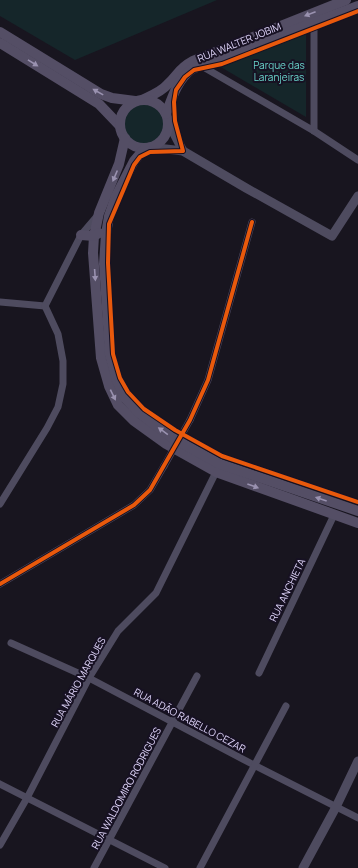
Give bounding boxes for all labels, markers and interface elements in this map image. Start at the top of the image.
one-way arrow [303,12,315,18]
street label: RUA WALTER JOBIM [195,19,283,65]
park label: Parque das Laranjeiras [253,58,305,84]
one-way arrow [27,60,39,67]
one-way arrow [92,89,103,95]
one-way arrow [111,170,117,182]
one-way arrow [91,269,98,281]
one-way arrow [110,389,116,400]
one-way arrow [157,426,168,435]
one-way arrow [248,483,260,489]
one-way arrow [315,495,327,501]
street label: RUA ANCHIETA [266,555,309,624]
street label: RUA MÁRIO MARQUES [47,634,109,730]
street label: RUA ADÃO RABELLO CEZAR [132,684,248,756]
street label: RUA WALDOMIRO RODRIGUES [88,725,164,851]

